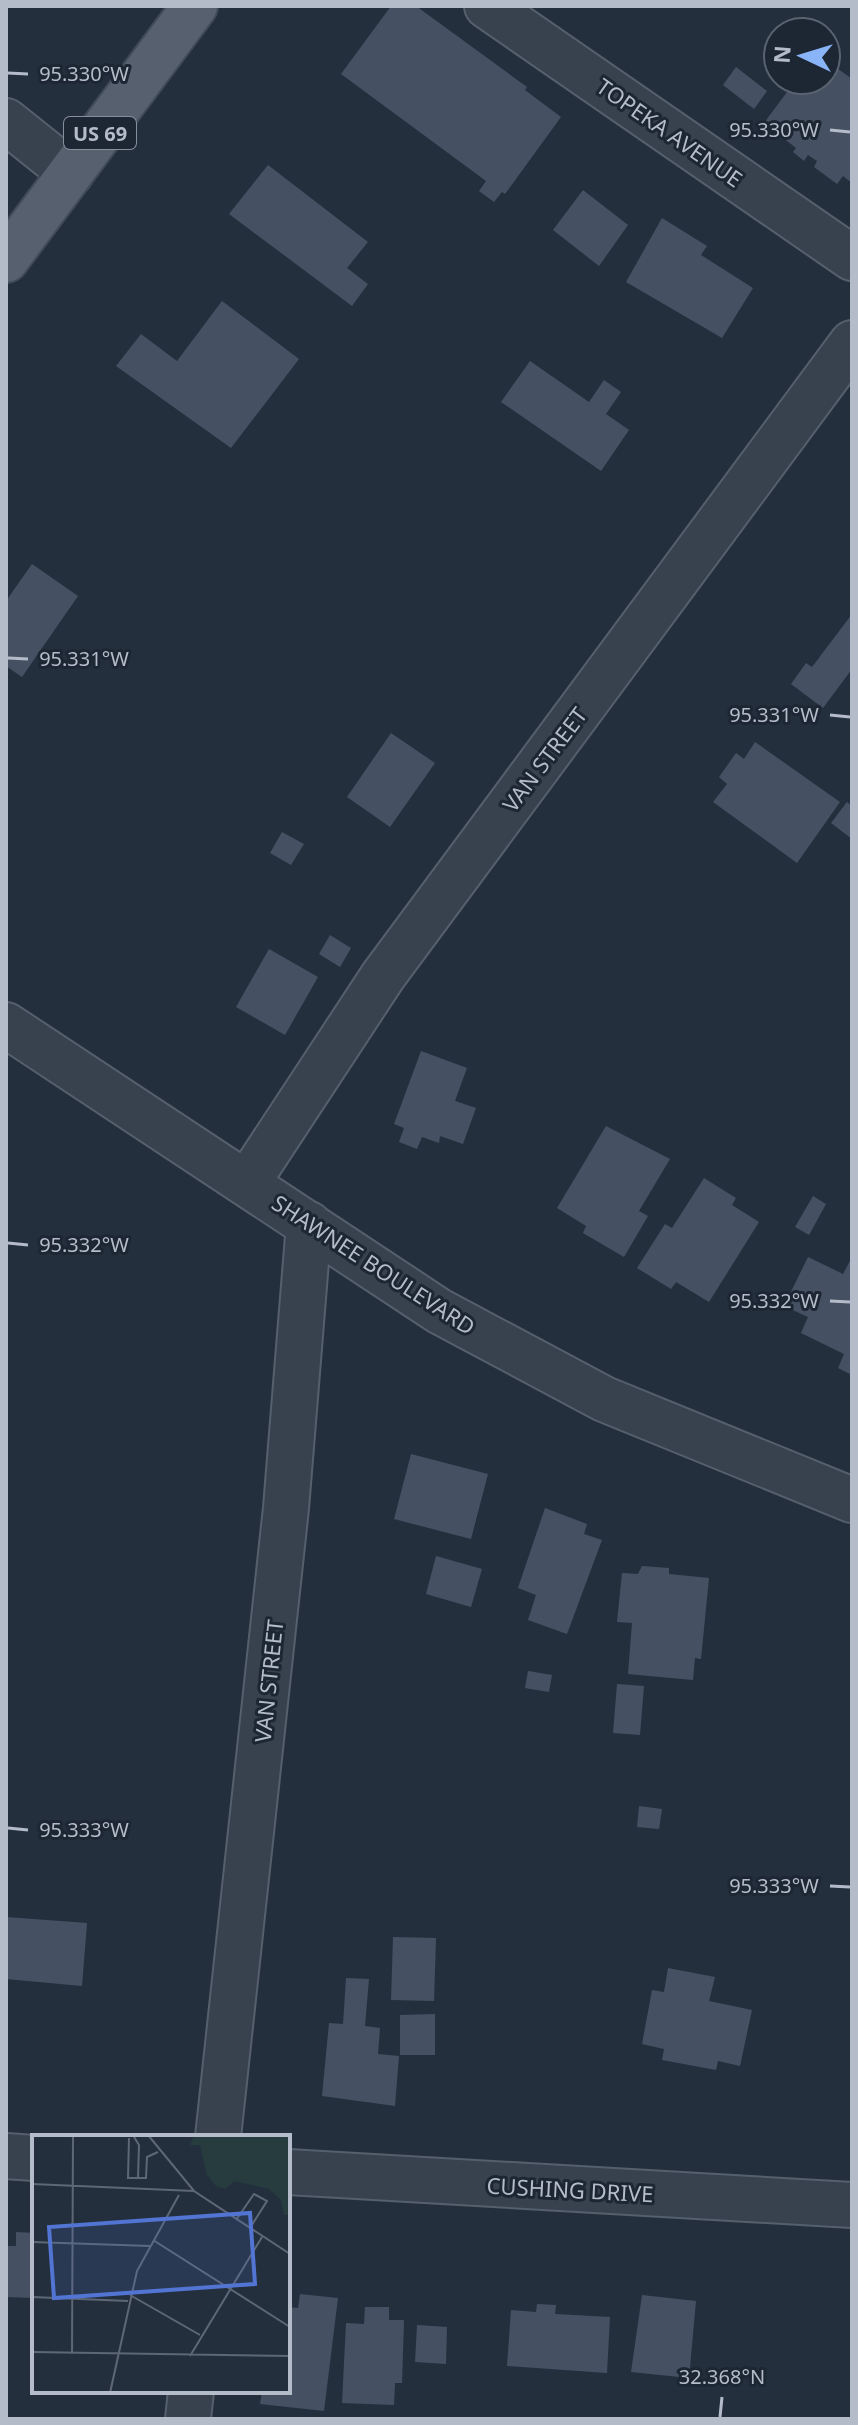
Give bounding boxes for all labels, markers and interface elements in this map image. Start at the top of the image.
north arrow [762,16,842,96]
text: N [765,45,797,65]
text: 95.330°W [39,60,129,87]
street label: TOPEKA AVENUE [591,71,749,193]
text: 95.330°W [729,116,819,143]
road number: US 69 [64,117,136,149]
text: 95.331°W [39,645,129,672]
street label: VAN STREET [495,701,593,817]
text: 95.331°W [729,701,819,728]
street label: SHAWNEE BOULEVARD [267,1187,481,1341]
text: 95.332°W [39,1231,129,1258]
text: 95.332°W [729,1287,819,1314]
street label: VAN STREET [247,1618,289,1744]
text: 95.333°W [39,1816,129,1843]
text: 95.333°W [729,1872,819,1899]
inset map [32,2135,290,2393]
street label: CUSHING DRIVE [486,2170,654,2208]
text: 32.368°N [679,2363,765,2390]

